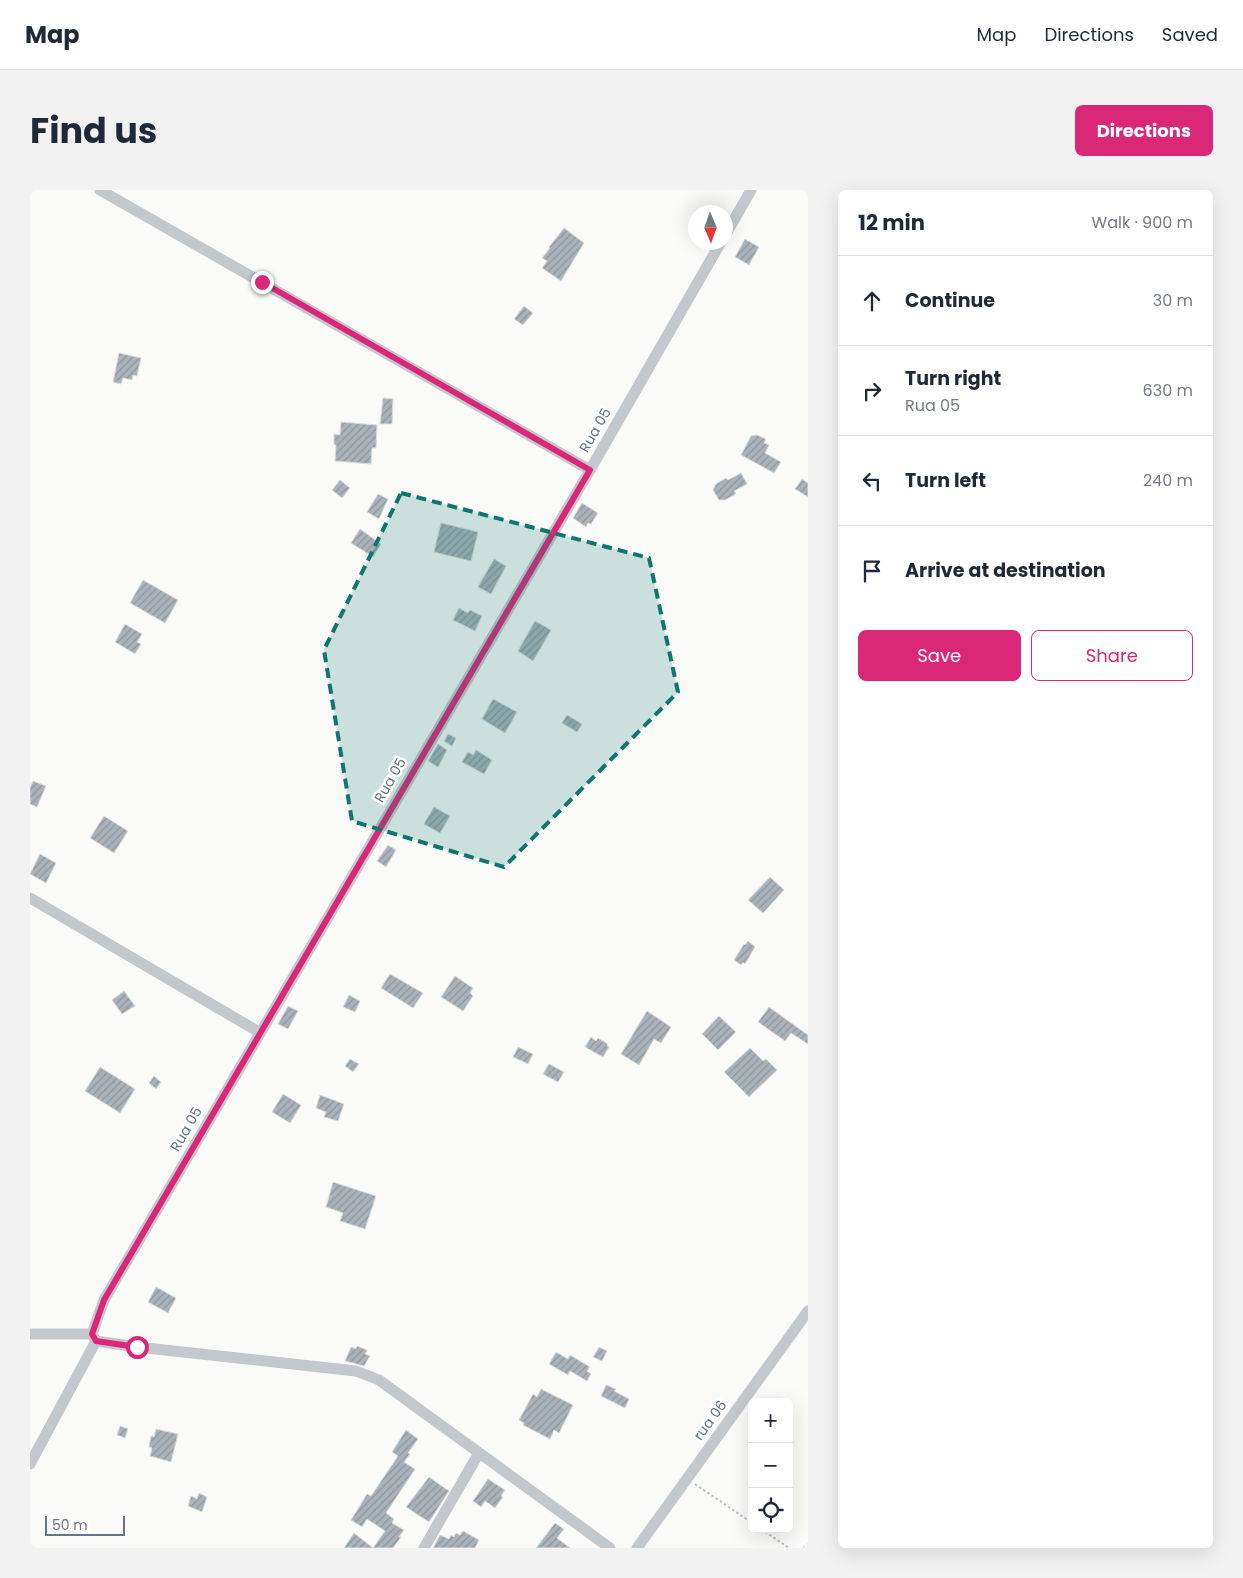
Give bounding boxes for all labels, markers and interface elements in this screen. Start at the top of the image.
text: Map [25,18,80,51]
text: Map [977,22,1016,47]
text: Directions [1044,22,1134,47]
text: Saved [1162,22,1218,47]
button: Directions [1075,105,1213,156]
text: Find us [30,106,157,155]
north arrow [688,205,733,250]
text: 12 min [858,208,925,237]
text: Walk · 900 m [1092,211,1193,234]
route end [251,271,274,294]
icon: ahead [858,287,886,315]
text: Continue [905,287,995,314]
text: 30 m [1153,289,1193,312]
text: Turn right [905,365,1001,392]
icon: right [858,377,886,405]
text: 630 m [1143,379,1193,402]
text: Rua 05 [905,394,960,417]
street label: Rua 05 [574,404,616,456]
icon: left [858,467,886,495]
text: Turn left [905,467,986,494]
text: 240 m [1143,469,1193,492]
icon: arrive [858,557,886,585]
text: Arrive at destination [905,557,1106,584]
button: Save [858,630,1021,681]
button: Share [1031,630,1193,681]
street label: Rua 05 [369,754,411,806]
street label: Rua 05 [165,1103,207,1155]
route start [126,1336,149,1359]
street label: rua 06 [689,1396,731,1444]
map controls [748,1398,793,1533]
button: + [748,1398,793,1443]
button: − [748,1443,793,1488]
button: locate [748,1488,793,1533]
scale bar [45,1513,125,1536]
text: 50 m [52,1515,88,1535]

